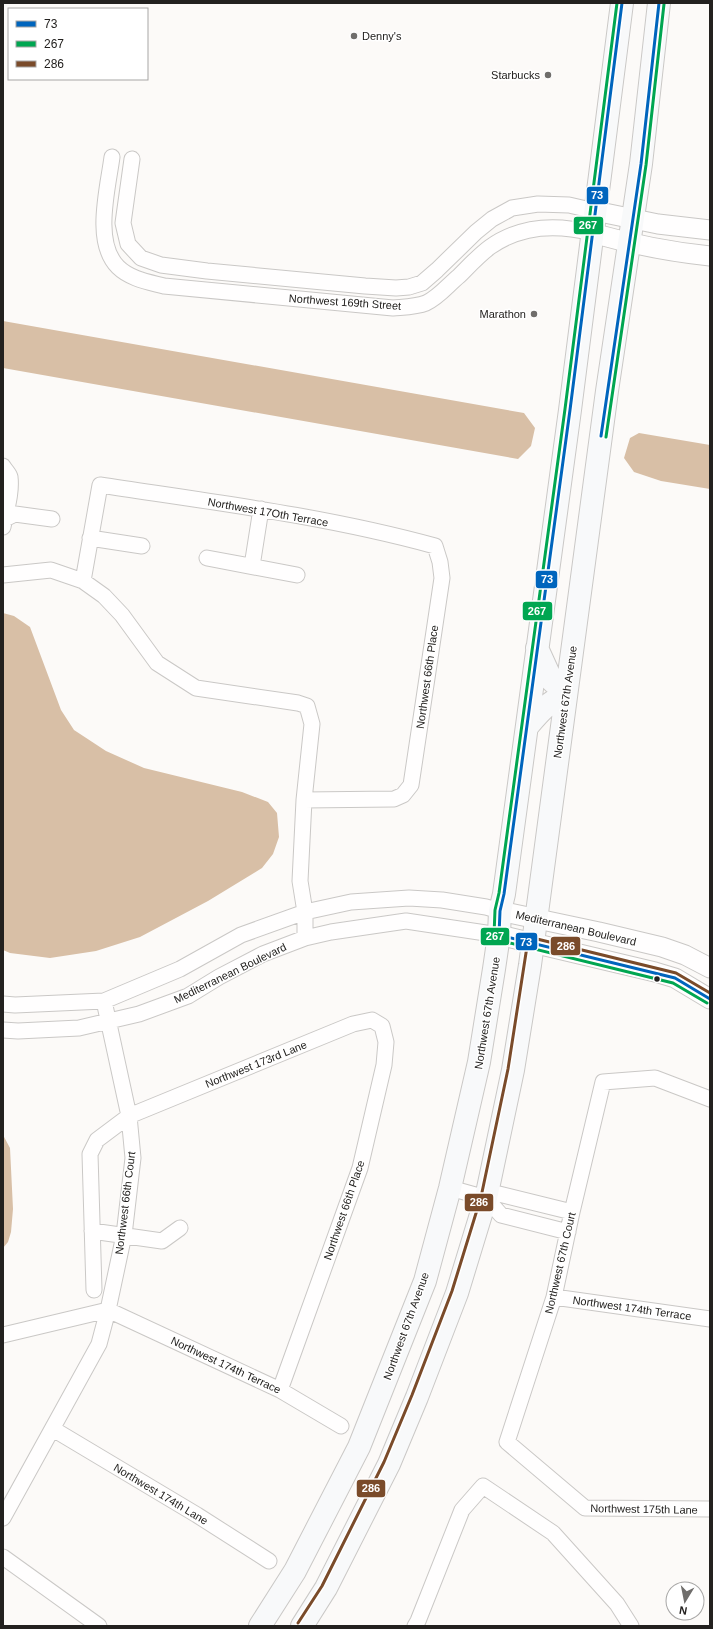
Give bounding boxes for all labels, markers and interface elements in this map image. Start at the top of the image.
legend [8,8,148,80]
text: 73 [44,17,58,31]
place label: Denny's [362,30,402,42]
marker: Denny's [349,31,359,41]
text: 267 [44,37,64,51]
text: 286 [44,57,64,71]
place label: Starbucks [491,69,540,81]
marker: Starbucks [543,70,553,80]
line badge: 73 [586,186,609,205]
text: 73 [591,189,603,201]
line badge: 267 [573,216,604,235]
text: 267 [579,219,597,231]
street label: Northwest 169th Street [288,292,402,312]
place label: Marathon [480,308,526,320]
marker: Marathon [529,309,539,319]
street label: Northwest 17Oth Terrace [207,495,329,529]
line badge: 73 [535,570,558,589]
text: 73 [541,573,553,585]
line badge: 267 [522,601,553,621]
text: 267 [528,605,546,617]
street label: Northwest 66th Place [414,624,440,730]
street label: Northwest 67th Avenue [551,645,579,759]
street label: Mediterranean Boulevard [514,908,638,948]
line badge: 267 [480,927,510,946]
text: 267 [486,930,504,942]
line badge: 73 [515,932,538,951]
text: 73 [520,936,532,948]
line badge: 286 [550,936,581,956]
text: 286 [557,940,575,952]
street label: Mediterranean Boulevard [172,941,288,1005]
street label: Northwest 67th Avenue [472,956,502,1070]
unlabelled marker [652,974,662,984]
street label: Northwest 173rd Lane [204,1038,308,1090]
street label: Northwest 66th Court [113,1151,137,1255]
street label: Northwest 66th Place [321,1159,367,1261]
line badge: 286 [464,1193,494,1212]
text: 286 [470,1196,488,1208]
street label: Northwest 67th Court [542,1211,578,1315]
street label: Northwest 67th Avenue [381,1271,431,1381]
street label: Northwest 174th Terrace [572,1294,692,1322]
street label: Northwest 174th Terrace [169,1334,283,1396]
street label: Northwest 174th Lane [112,1461,210,1527]
line badge: 286 [356,1479,386,1498]
text: 286 [362,1482,380,1494]
street label: Northwest 175th Lane [590,1502,698,1516]
north arrow [665,1581,705,1621]
text: N [678,1604,688,1617]

